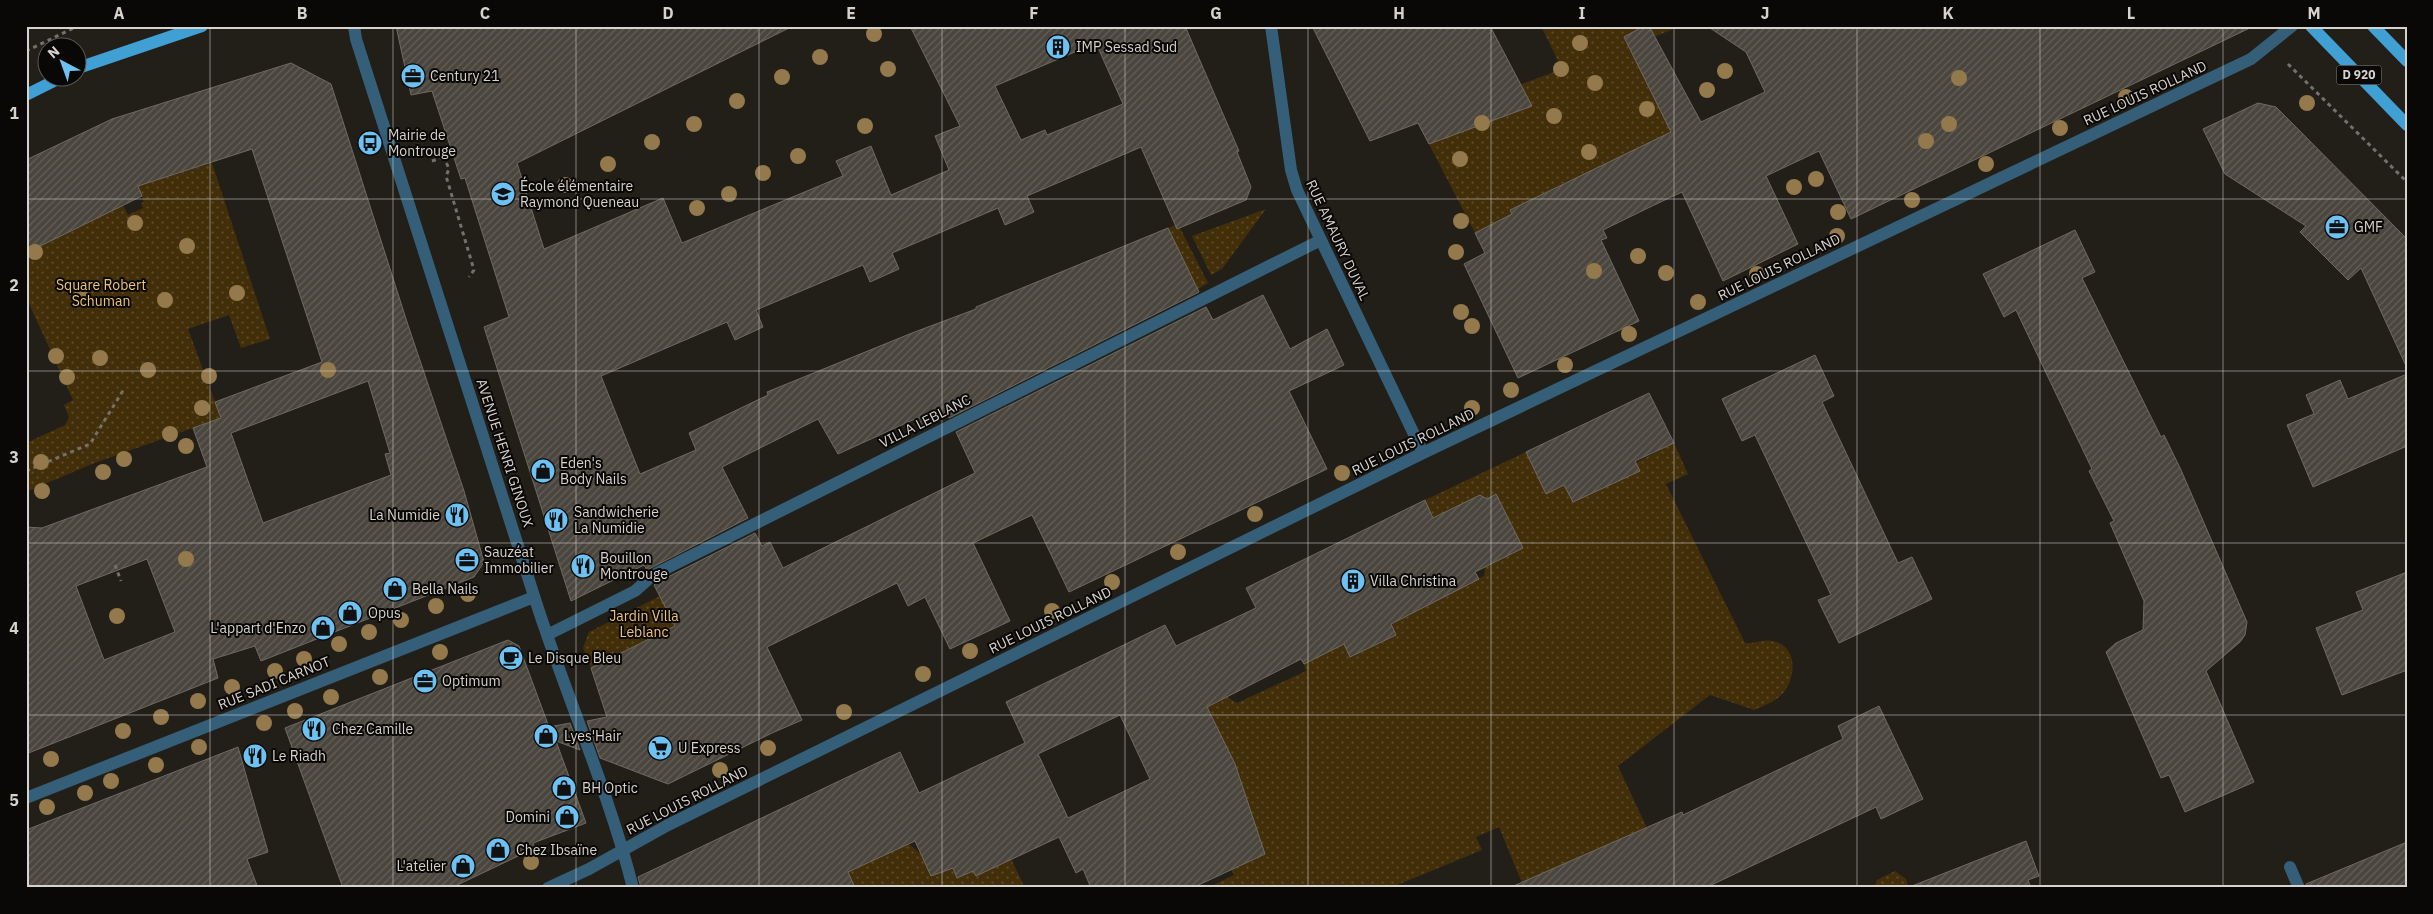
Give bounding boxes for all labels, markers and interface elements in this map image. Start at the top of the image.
text: A [114,3,125,23]
text: B [297,3,308,23]
text: C [480,3,490,23]
text: D [662,3,674,23]
text: E [846,3,856,23]
text: F [1029,3,1039,23]
text: G [1210,3,1222,23]
text: H [1393,3,1405,23]
text: I [1579,3,1586,23]
text: J [1761,3,1769,23]
text: K [1942,3,1954,23]
text: L [2127,3,2135,23]
text: M [2307,3,2321,23]
building icon: IMP Sessad Sud [1045,34,1071,60]
north arrow [38,38,88,88]
place label: IMP Sessad Sud [1076,38,1177,56]
text: N [44,42,63,62]
street label: RUE LOUIS ROLLAND [2080,57,2210,129]
office icon: Century 21 [400,63,426,89]
road number: D 920 [2336,66,2382,84]
place label: Century 21 [430,67,500,85]
text: 1 [9,103,19,123]
place label: Mairie de Montrouge [388,126,456,160]
bus stop icon: Mairie de Montrouge [357,130,383,156]
place label: École élémentaire Raymond Queneau [520,176,639,211]
street label: RUE AMAURY DUVAL [1302,177,1374,303]
school or university icon: École élémentaire Raymond Queneau [490,181,516,207]
office icon: GMF [2324,214,2350,240]
place label: GMF [2354,218,2383,236]
street label: RUE LOUIS ROLLAND [1715,230,1843,304]
text: 2 [9,275,19,295]
park label: Square Robert Schuman [56,276,146,310]
street label: AVENUE HENRI GINOUX [472,377,538,530]
street label: VILLA LEBLANC [876,390,974,452]
street label: RUE LOUIS ROLLAND [1349,405,1477,479]
text: 3 [9,447,19,467]
place label: Eden's Body Nails [560,454,627,488]
shop icon: Eden's Body Nails [530,458,556,484]
restaurant icon: La Numidie [444,502,470,528]
place label: Sandwicherie La Numidie [574,503,659,537]
place label: La Numidie [369,506,440,524]
restaurant icon: Sandwicherie La Numidie [543,507,569,533]
place label: Sauzéat Immobilier [484,543,554,577]
office icon: Sauzéat Immobilier [454,547,480,573]
place label: Bouillon Montrouge [600,549,668,583]
restaurant icon: Bouillon Montrouge [570,553,596,579]
building icon: Villa Christina [1340,568,1366,594]
place label: Villa Christina [1370,572,1457,590]
shop icon: Bella Nails [382,576,408,602]
place label: Bella Nails [412,580,479,598]
street label: RUE LOUIS ROLLAND [986,583,1114,657]
shop icon: Opus [337,600,363,626]
place label: Opus [368,604,401,622]
park label: Jardin Villa Leblanc [609,607,679,641]
shop icon: L'appart d'Enzo [310,615,336,641]
text: 4 [9,618,19,638]
place label: L'appart d'Enzo [210,619,306,637]
cafe icon: Le Disque Bleu [498,645,524,671]
place label: Le Disque Bleu [528,649,621,667]
street label: RUE SADI CARNOT [215,652,333,714]
office icon: Optimum [412,668,438,694]
place label: Optimum [442,672,501,690]
restaurant icon: Chez Camille [301,716,327,742]
place label: Chez Camille [332,720,413,738]
shop icon: Lyes'Hair [533,723,559,749]
place label: Lyes'Hair [564,727,621,745]
supermarket icon: U Express [647,735,673,761]
place label: U Express [678,739,741,757]
restaurant icon: Le Riadh [242,743,268,769]
place label: Le Riadh [272,747,326,765]
street label: RUE LOUIS ROLLAND [623,762,751,838]
shop icon: BH Optic [551,775,577,801]
place label: BH Optic [582,779,638,797]
text: 5 [9,790,19,810]
shop icon: Domini [554,804,580,830]
place label: Domini [506,808,550,826]
shop icon: Chez Ibsaïne [485,837,511,863]
place label: Chez Ibsaïne [516,841,598,859]
shop icon: L'atelier [450,853,476,879]
place label: L'atelier [396,857,446,875]

